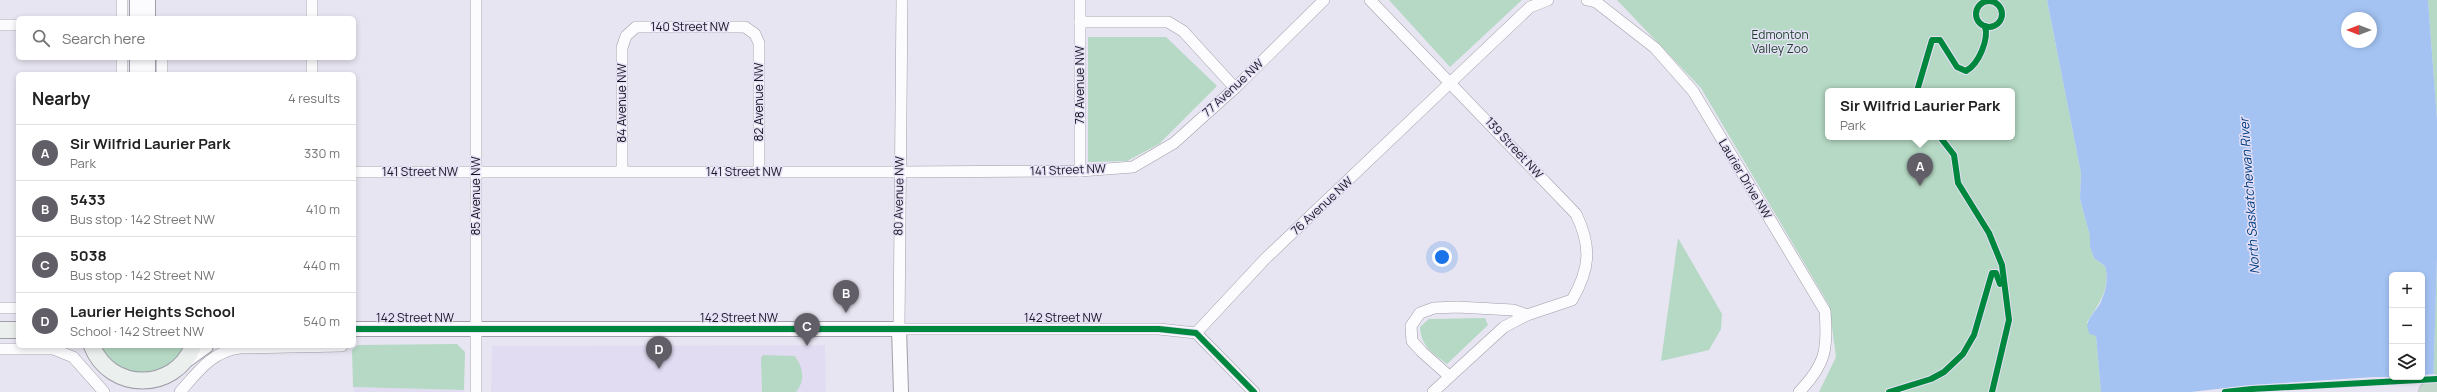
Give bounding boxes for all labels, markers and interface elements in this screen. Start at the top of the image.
north arrow [2341,12,2377,48]
search box [16,16,356,60]
street label: 140 Street NW [651,18,730,35]
park label: Edmonton Valley Zoo [1751,26,1809,57]
icon: search [30,27,52,49]
text: Search here [62,28,145,49]
street label: 78 Avenue NW [1071,45,1088,124]
street label: 77 Avenue NW [1198,54,1267,120]
street label: 82 Avenue NW [750,62,767,142]
street label: 84 Avenue NW [613,63,630,143]
text: Nearby [32,87,90,110]
popup [1825,88,2015,140]
text: 4 results [288,89,340,107]
text: Sir Wilfrid Laurier Park [1840,95,2000,116]
street label: 139 Street NW [1481,113,1548,183]
water label: North Saskatchewan River [2234,115,2263,275]
text: Park [1840,116,1866,134]
text: Sir Wilfrid Laurier Park [70,133,230,154]
street label: Laurier Drive NW [1715,135,1776,223]
text: A [41,144,49,162]
text: 330 m [304,144,340,162]
pin: A [1907,153,1933,186]
text: Park [70,154,96,172]
street label: 80 Avenue NW [889,155,908,236]
street label: 85 Avenue NW [467,156,484,236]
street label: 141 Street NW [1030,160,1107,179]
street label: 141 Street NW [382,163,459,180]
street label: 141 Street NW [706,163,783,180]
street label: 76 Avenue NW [1287,172,1357,239]
text: 5433 [70,189,105,210]
text: B [41,200,49,218]
text: 410 m [306,200,340,218]
text: Bus stop · 142 Street NW [70,210,215,228]
text: 5038 [70,245,107,266]
your location [1432,247,1452,267]
text: C [40,256,50,274]
text: 440 m [303,256,340,274]
text: Bus stop · 142 Street NW [70,266,215,284]
map controls [2389,272,2425,380]
button: + [2389,272,2425,308]
pin: B [833,280,859,313]
text: Laurier Heights School [70,301,235,322]
button: − [2389,308,2425,344]
street label: 142 Street NW [376,309,455,326]
street label: 142 Street NW [700,309,779,326]
street label: 142 Street NW [1024,309,1103,326]
text: D [40,312,50,330]
text: 540 m [303,312,340,330]
pin: C [794,313,820,346]
text: School · 142 Street NW [70,322,204,340]
pin: D [646,336,672,369]
button: layers [2389,344,2425,380]

